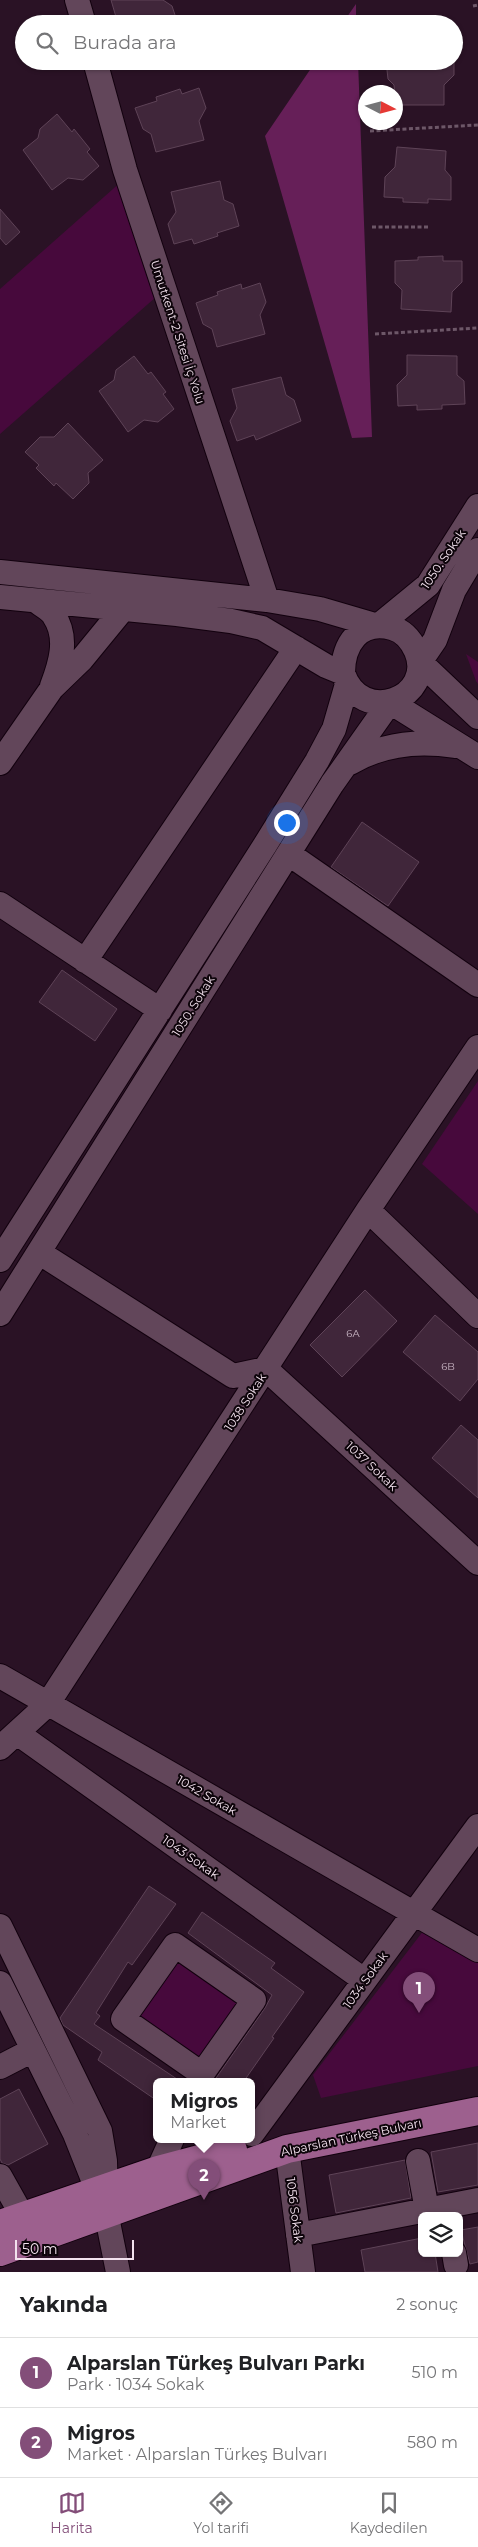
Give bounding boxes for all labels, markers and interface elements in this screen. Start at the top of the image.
search box [15,15,463,70]
icon: search [33,29,61,57]
text: Burada ara [73,31,177,54]
north arrow [358,85,403,130]
street label: Umutkent-2 Sitesi İç Yolu [148,258,208,406]
street label: 1050. Sokak [418,526,469,592]
your location [274,810,300,836]
street label: 1050. Sokak [168,972,218,1039]
house number: 6A [346,1327,360,1340]
house number: 6B [441,1360,455,1373]
street label: 1038 Sokak [221,1370,270,1434]
street label: 1037 Sokak [343,1438,402,1494]
street label: 1042 Sokak [175,1772,240,1818]
street label: 1043 Sokak [160,1832,223,1883]
street label: 1034 Sokak [339,1948,391,2011]
pin: 1 [403,1972,435,2013]
popup [153,2078,255,2143]
text: Migros [170,2090,238,2113]
text: Market [170,2113,227,2132]
street label: Alparslan Türkeş Bulvarı [279,2115,423,2159]
pin: 2 [188,2159,220,2200]
street label: 1056 Sokak [284,2176,307,2244]
map controls [418,2212,463,2257]
button: layers [418,2212,463,2257]
scale bar [15,2237,134,2260]
text: 50 m [22,2240,58,2258]
text: Yakında [20,2292,108,2317]
text: 2 sonuç [396,2295,458,2314]
text: Alparslan Türkeş Bulvarı Parkı [67,2352,365,2375]
text: 1 [33,2363,39,2382]
text: 510 m [411,2363,458,2382]
text: Park · 1034 Sokak [67,2375,204,2394]
text: Migros [67,2422,135,2445]
text: 2 [31,2433,41,2452]
text: 580 m [407,2433,458,2452]
text: Market · Alparslan Türkeş Bulvarı [67,2445,327,2464]
tab: Harita [50,2489,93,2537]
tab: Yol tarifi [193,2489,249,2537]
tab: Kaydedilen [350,2489,428,2537]

